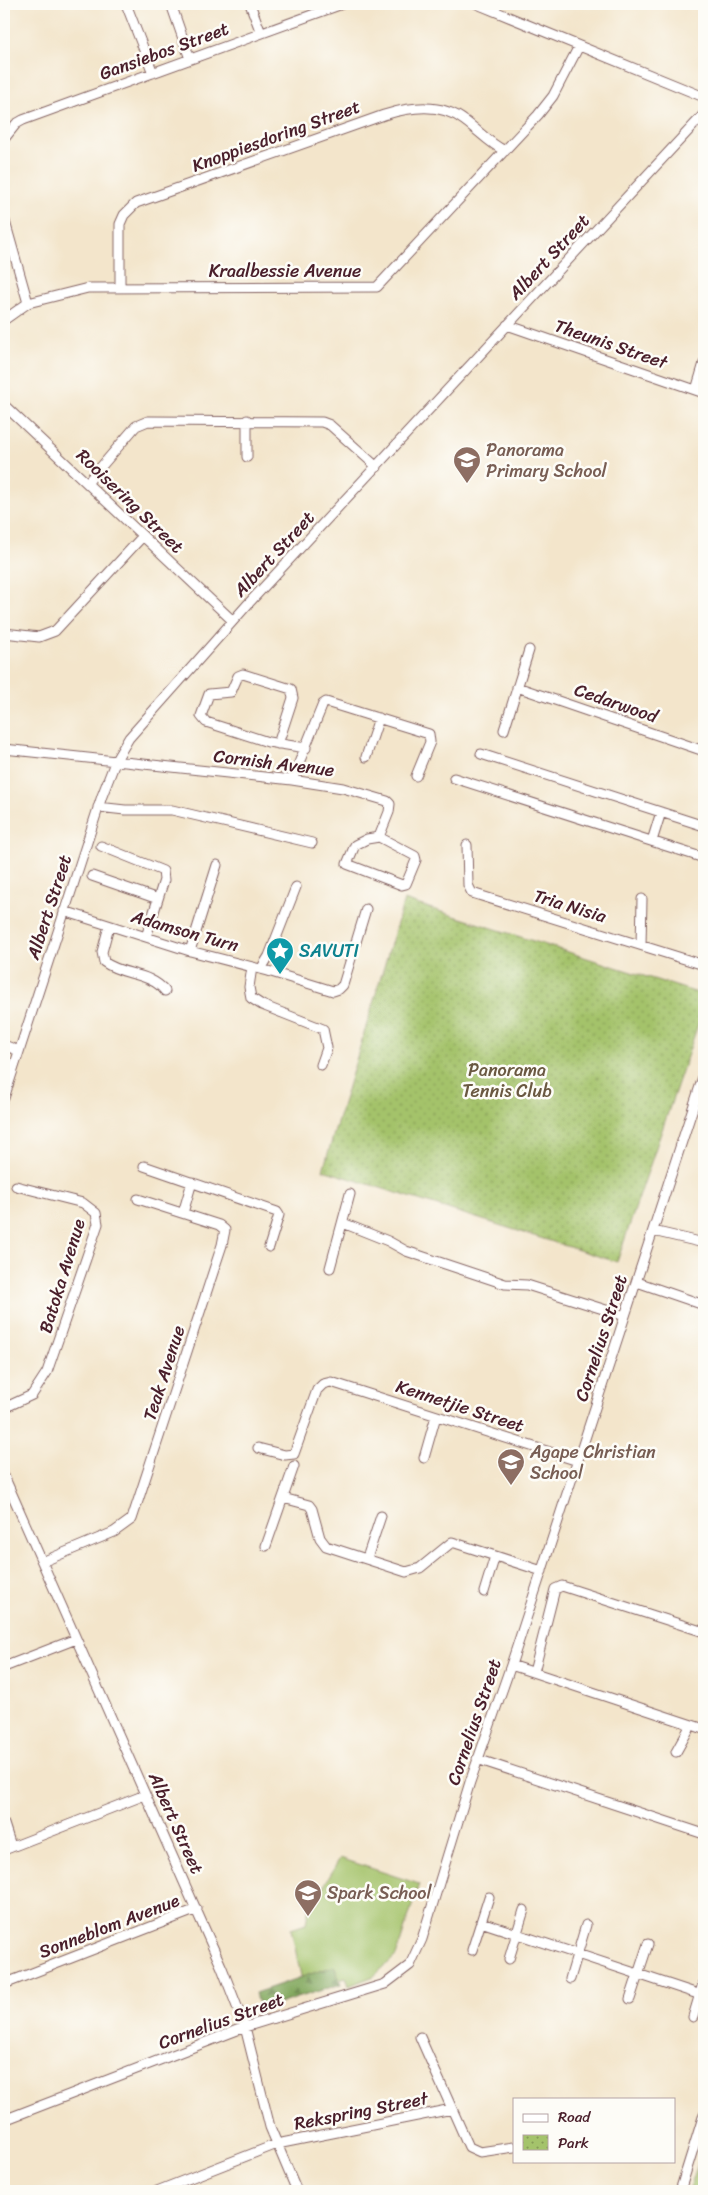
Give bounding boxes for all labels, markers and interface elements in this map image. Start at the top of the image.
street label: Gansiebos Street [95,13,233,89]
street label: Knoppiesdoring Street [187,91,365,181]
street label: Albert Street [500,206,598,308]
street label: Kraalbessie Avenue [209,255,361,287]
street label: Theunis Street [550,310,672,378]
place label: Panorama Primary School [486,434,608,487]
street label: Rooisering Street [68,441,192,561]
school or university icon: Panorama Primary School [452,445,482,484]
street label: Albert Street [225,503,323,605]
street label: Cedarwood [570,674,663,733]
street label: Cornish Avenue [212,740,336,786]
street label: Albert Street [17,850,81,965]
street label: Tria Nisia [530,880,611,932]
street label: Adamson Turn [127,900,243,962]
place label: SAVUTI [299,935,360,967]
place icon: SAVUTI [265,936,295,975]
park label: Panorama Tennis Club [462,1054,552,1107]
street label: Batoka Avenue [29,1215,95,1337]
street label: Cornelius Street [565,1270,637,1406]
street label: Teak Avenue [134,1321,194,1425]
street label: Kennetjie Street [392,1370,528,1442]
place label: Agape Christian School [529,1436,656,1489]
school or university icon: Agape Christian School [496,1447,526,1486]
street label: Cornelius Street [437,1654,511,1790]
street label: Albert Street [139,1766,213,1879]
place label: Spark School [327,1877,432,1909]
school or university icon: Spark School [293,1878,323,1917]
street label: Sonneblom Avenue [34,1884,184,1968]
street label: Cornelius Street [154,1983,289,2059]
street label: Rekspring Street [291,2082,431,2140]
legend [513,2098,676,2162]
text: Road [558,2104,591,2130]
text: Park [558,2130,589,2156]

